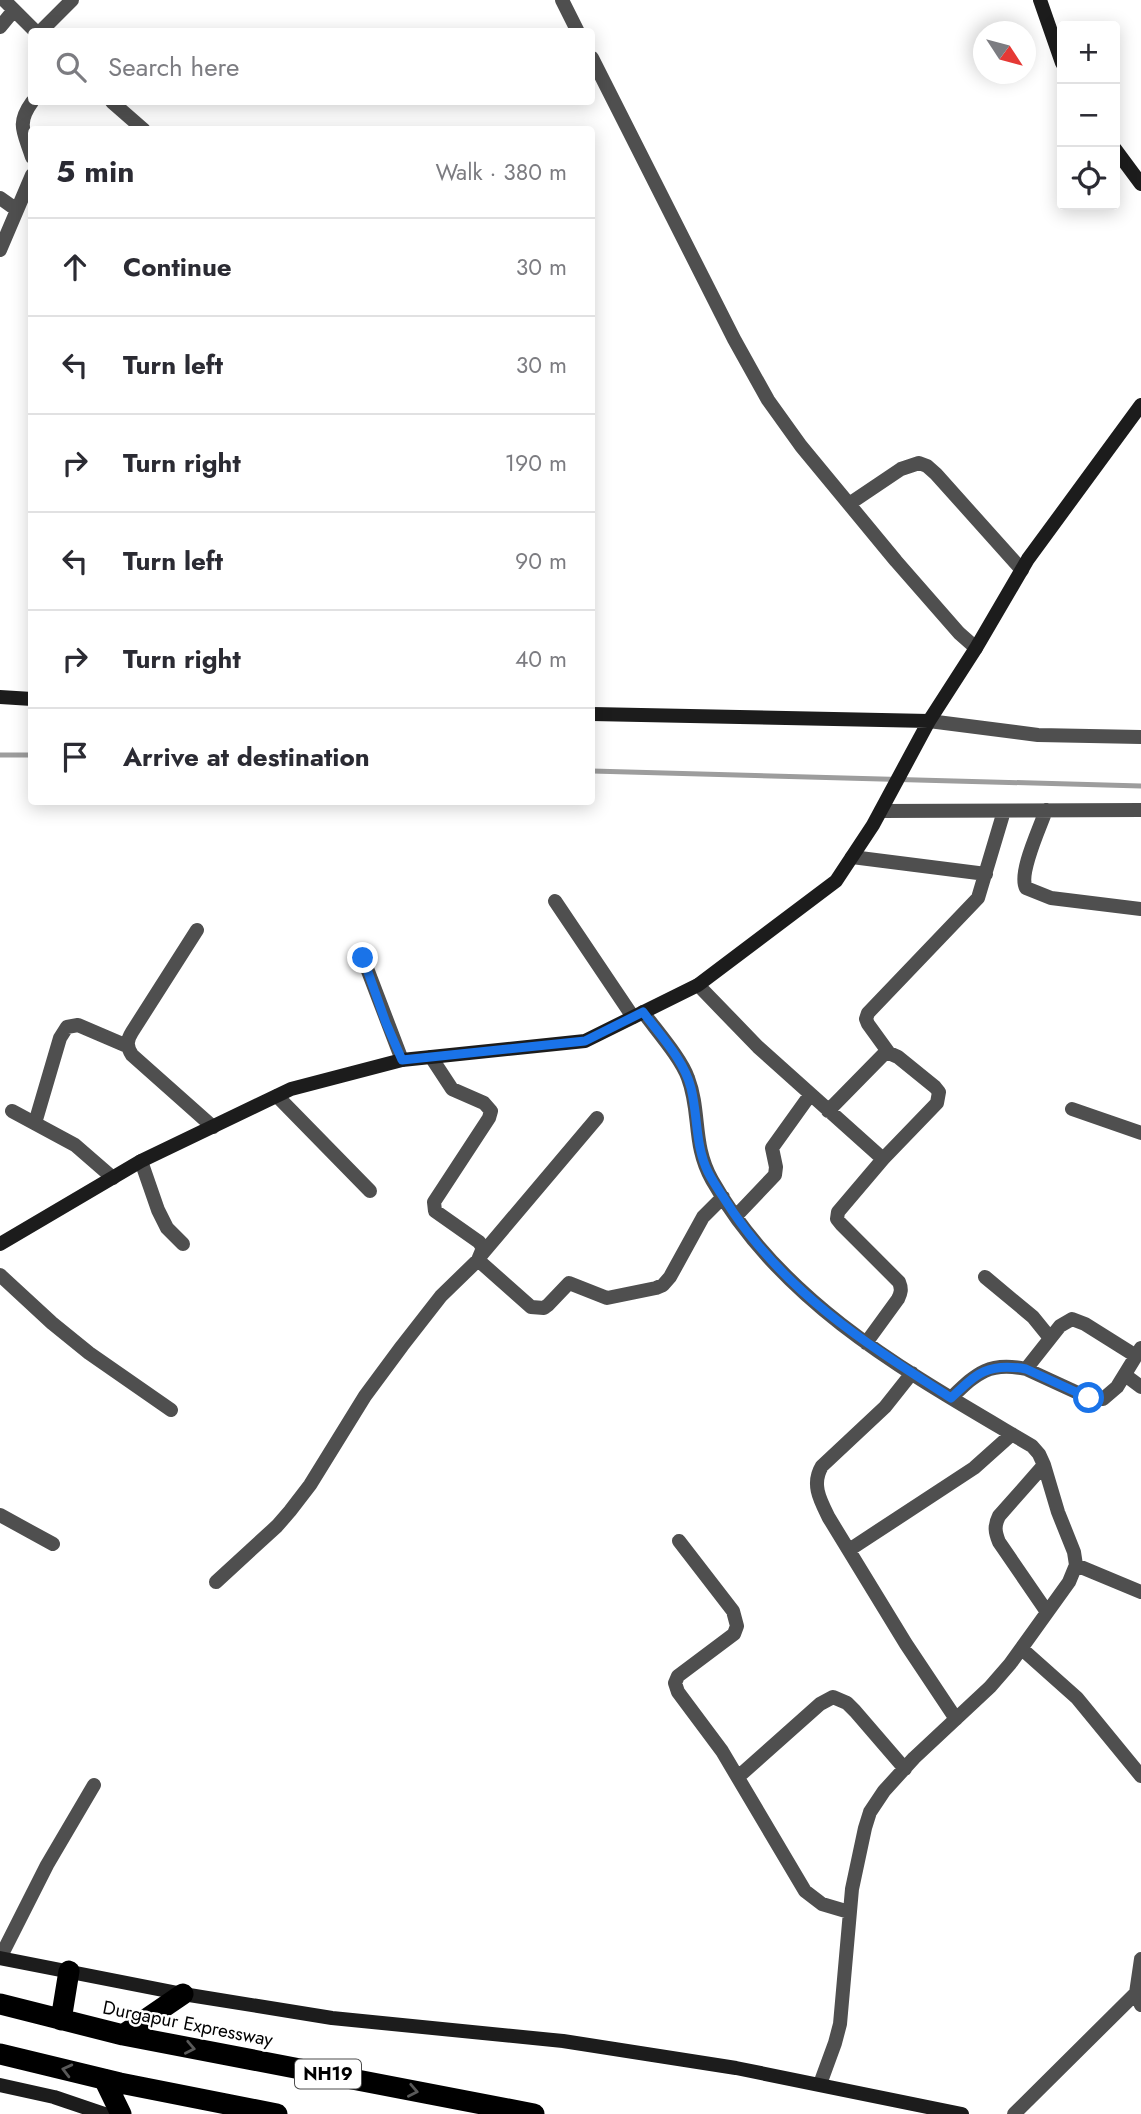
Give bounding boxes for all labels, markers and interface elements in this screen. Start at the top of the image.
north arrow [973,21,1036,84]
map controls [1057,21,1120,210]
button: + [1057,21,1120,84]
search box [28,28,595,105]
icon: search [52,48,90,86]
text: Search here [108,48,240,86]
button: − [1057,84,1120,147]
button: locate [1057,147,1120,210]
text: 5 min [56,150,134,193]
text: Walk · 380 m [436,155,567,189]
icon: ahead [56,248,94,286]
text: Continue [123,248,232,286]
text: 30 m [516,250,567,284]
icon: left [56,346,94,384]
text: Turn left [123,346,223,384]
text: 30 m [516,348,567,382]
icon: right [56,444,94,482]
text: Turn right [123,444,241,482]
text: 190 m [505,446,567,480]
icon: left [56,542,94,580]
text: Turn left [123,542,223,580]
text: 90 m [515,544,567,578]
icon: right [56,640,94,678]
text: Turn right [123,640,241,678]
text: 40 m [515,642,567,676]
icon: arrive [56,738,94,776]
text: Arrive at destination [123,738,370,776]
route end [347,942,378,973]
route start [1073,1382,1104,1413]
street label: Durgapur Expressway [100,1994,276,2053]
one-way arrow [184,2039,196,2054]
road number: NH19 [295,2060,361,2088]
one-way arrow [61,2064,73,2078]
one-way arrow [407,2082,419,2097]

